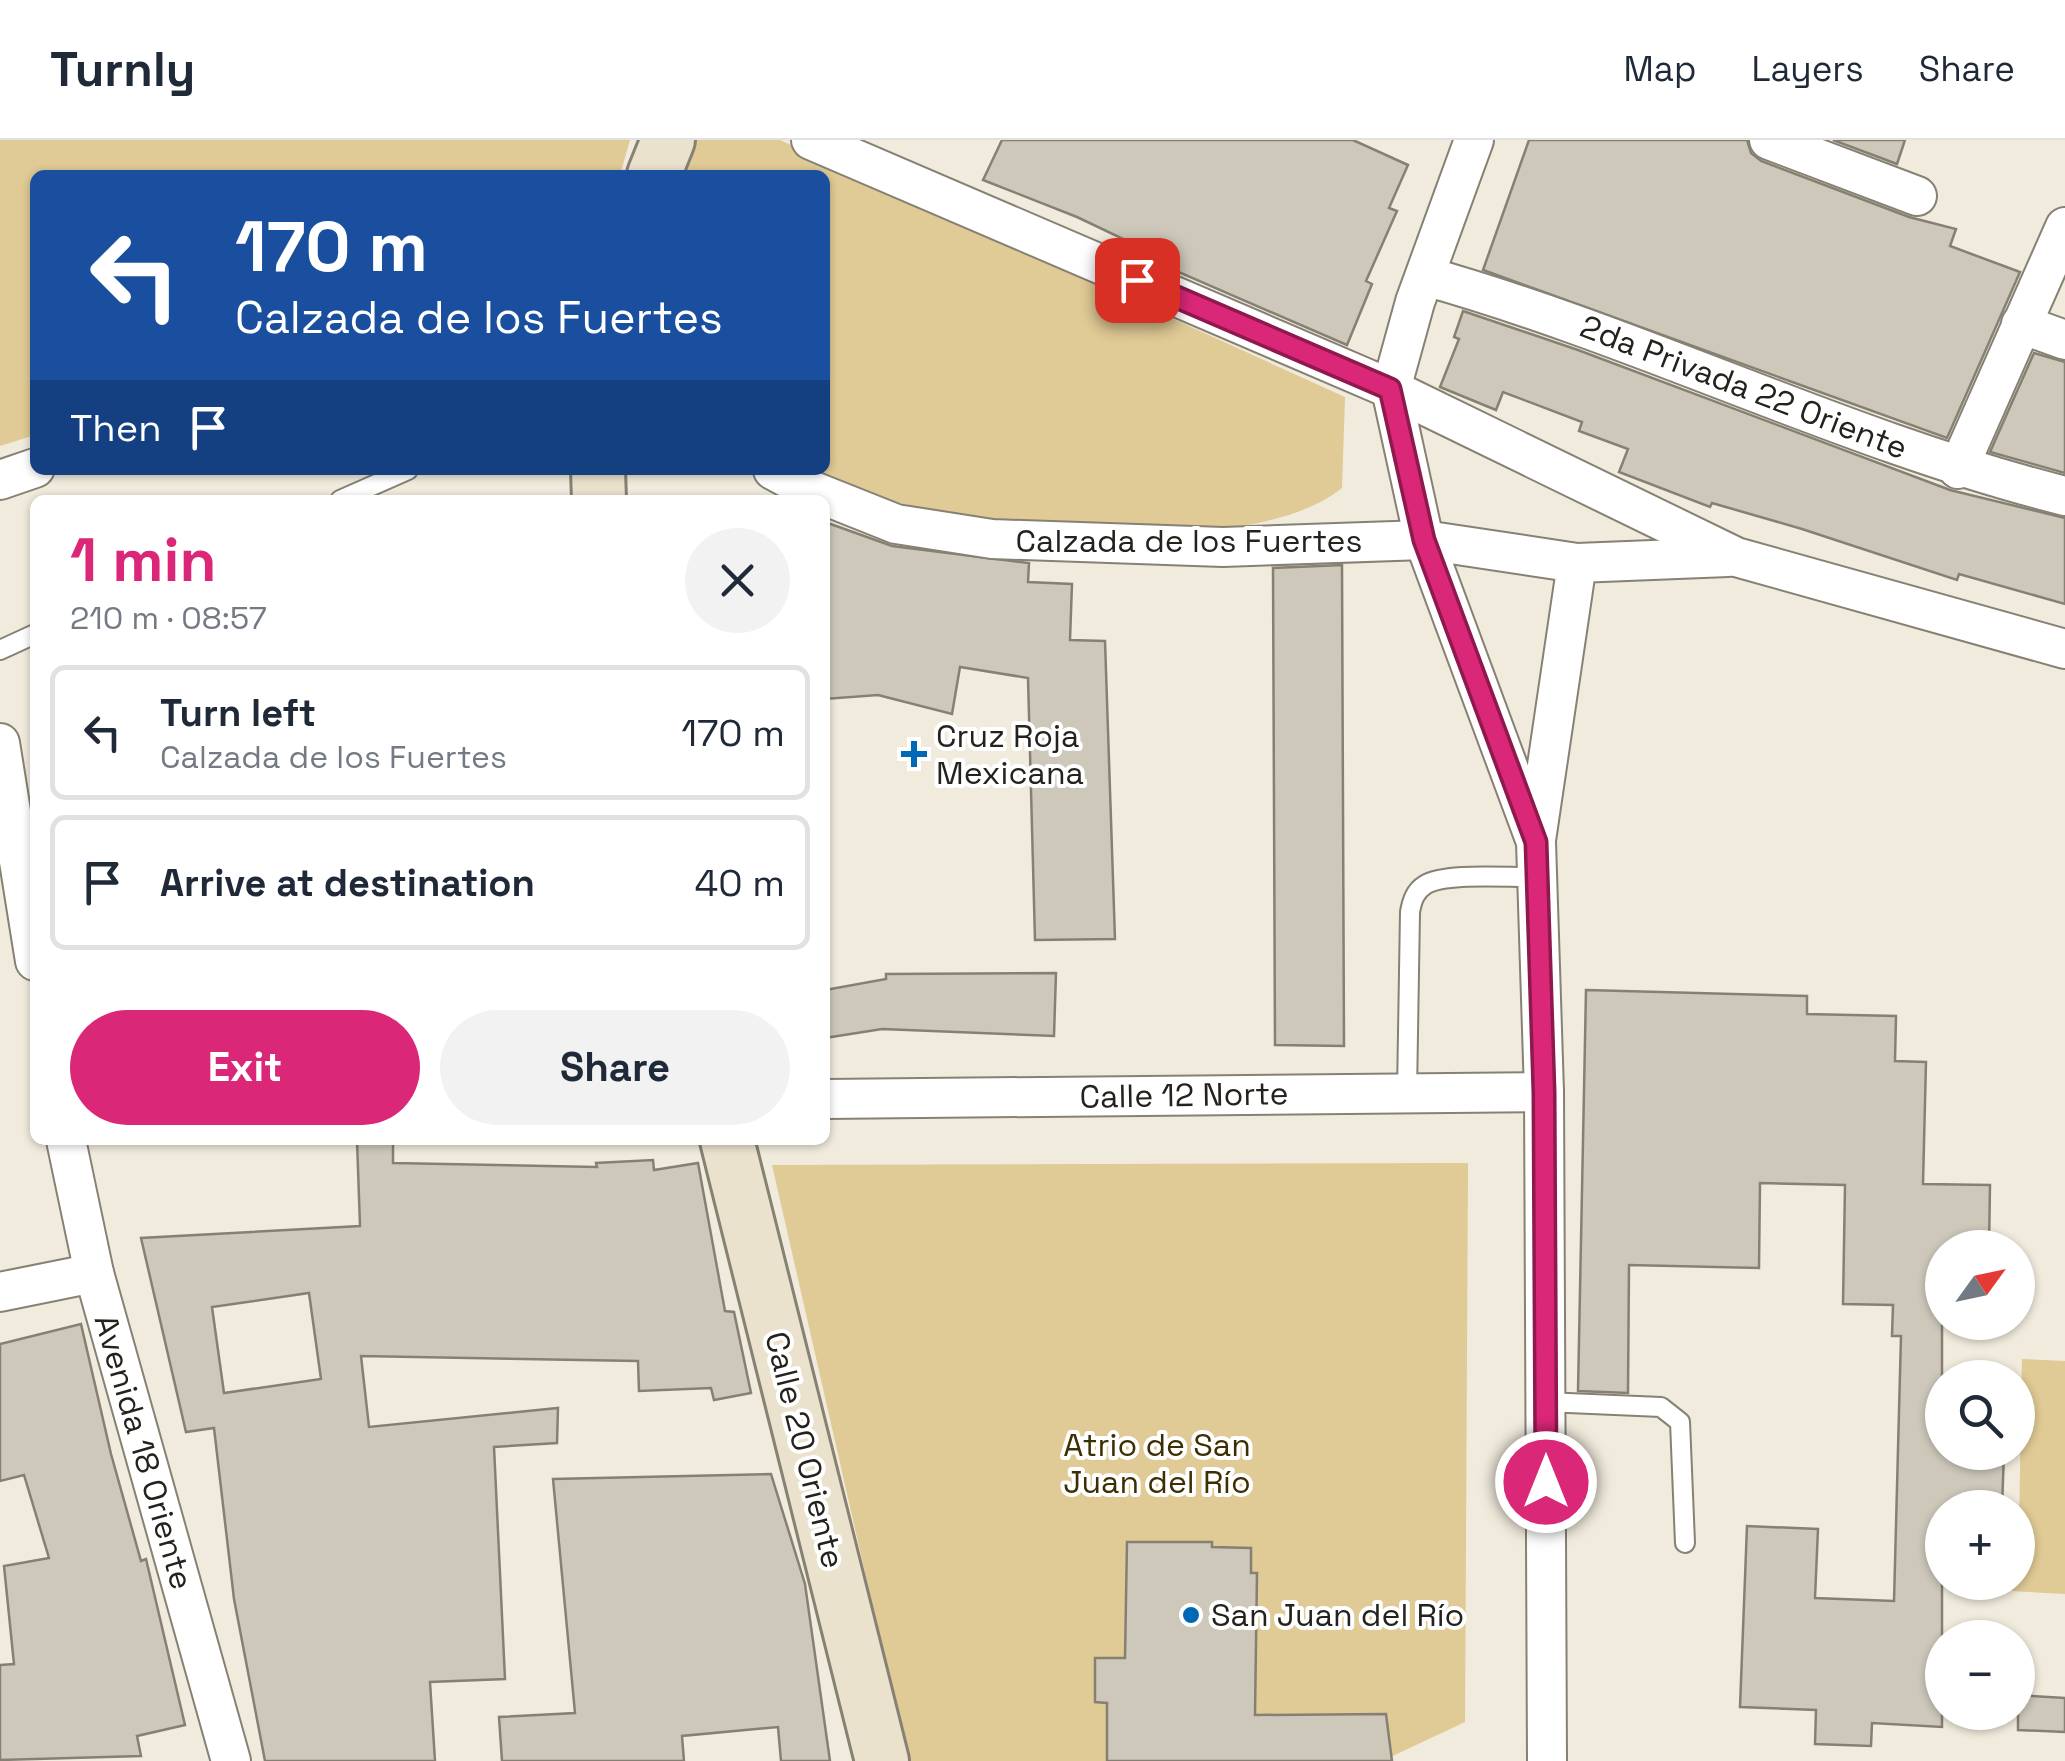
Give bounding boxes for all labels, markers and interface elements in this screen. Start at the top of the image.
text: Turnly [50,39,195,100]
text: Map [1623,47,1696,91]
text: Layers [1751,47,1864,91]
text: Share [1919,47,2015,91]
text: 170 m [235,202,428,291]
icon: left [70,210,200,340]
pin [1095,238,1180,323]
icon: arrive [1110,253,1165,308]
text: Calzada de los Fuertes [235,289,723,346]
street label: 2da Privada 22 Oriente [1575,306,1913,468]
icon: arrive [181,400,236,455]
text: Then [70,404,161,452]
street label: Calzada de los Fuertes [1016,521,1362,561]
text: 1 min [70,522,217,599]
button: close [685,528,790,633]
text: 210 m · 08:57 [70,598,267,638]
text: Turn left [160,689,316,737]
icon: left [75,705,130,760]
text: 170 m [681,709,785,757]
place label: Cruz Roja Mexicana [936,716,1084,793]
text: Calzada de los Fuertes [160,737,507,777]
marker: Cruz Roja Mexicana [901,741,927,767]
icon: arrive [75,855,130,910]
text: Arrive at destination [160,859,535,907]
text: 40 m [694,859,785,907]
button: Exit [70,1010,420,1125]
button: Share [440,1010,790,1125]
street label: Calle 12 Norte [1079,1073,1289,1117]
north arrow [1925,1230,2035,1340]
map controls [1925,1230,2035,1730]
street label: Avenida 18 Oriente [86,1310,202,1594]
street label: Calle 20 Oriente [756,1328,854,1572]
button: search [1925,1360,2035,1470]
park label: Atrio de San Juan del Río [1063,1425,1251,1502]
position arrow [1494,1430,1598,1534]
button: + [1925,1490,2035,1600]
place label: San Juan del Río [1211,1595,1464,1635]
marker: San Juan del Río [1180,1604,1202,1626]
button: − [1925,1620,2035,1730]

